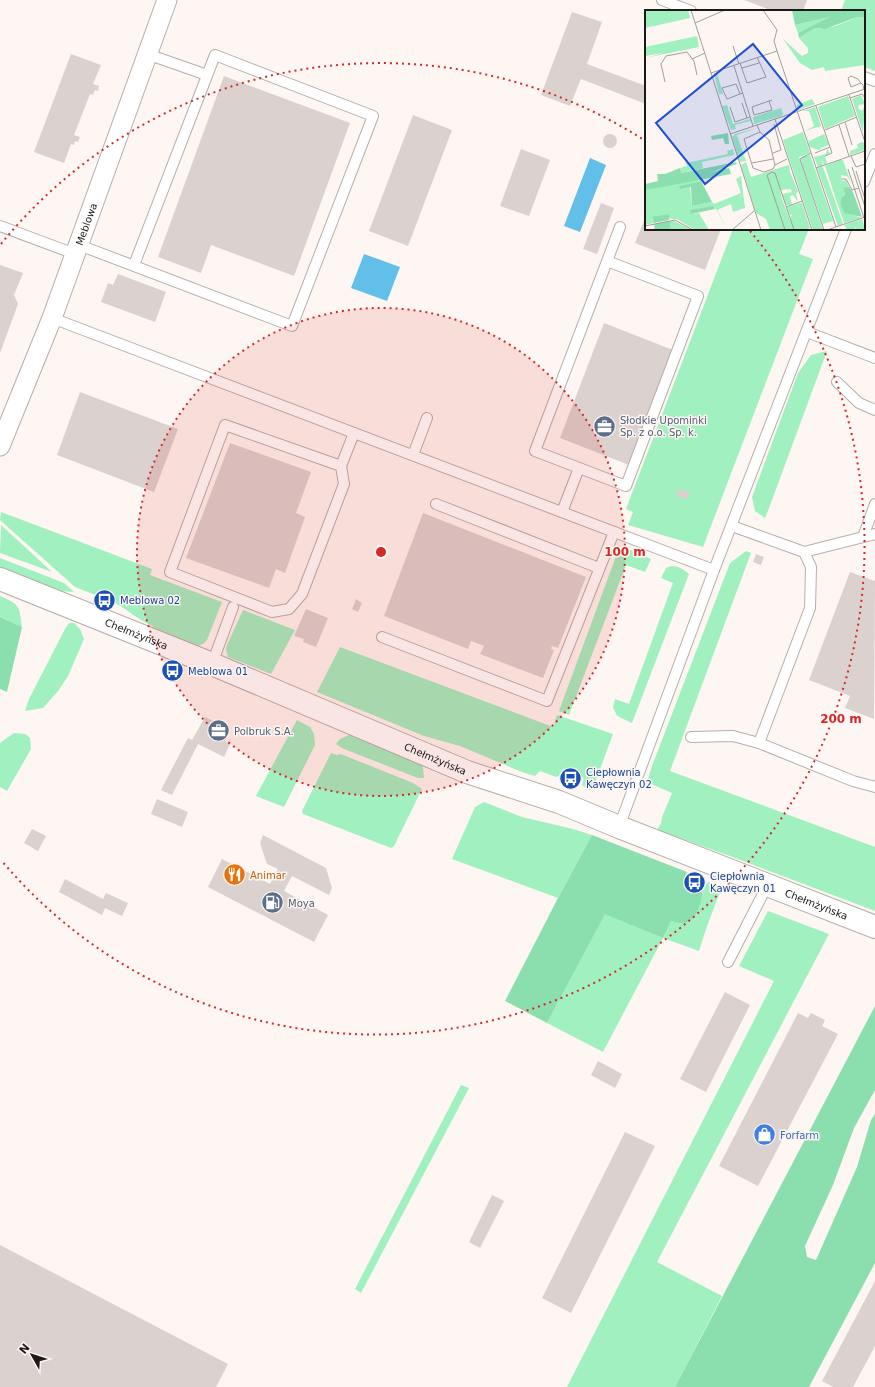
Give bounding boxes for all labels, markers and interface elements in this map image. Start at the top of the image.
inset map [645,10,865,230]
street label: Meblowa [74,202,99,247]
office icon: Słodkie Upominki Sp. z o.o. Sp. k. [592,413,618,439]
place label: Słodkie Upominki Sp. z o.o. Sp. k. [620,415,707,438]
centre of rings [374,545,388,559]
text: 100 m [604,545,646,559]
bus stop icon: Meblowa 02 [92,587,118,613]
place label: Meblowa 02 [120,595,180,606]
street label: Chełmżyńska [103,617,169,652]
bus stop icon: Meblowa 01 [160,658,186,684]
place label: Meblowa 01 [188,666,248,677]
text: 200 m [820,712,862,726]
office icon: Polbruk S.A. [205,718,231,744]
place label: Polbruk S.A. [234,726,294,737]
street label: Chełmżyńska [402,741,468,777]
bus stop icon: Ciepłownia Kawęczyn 02 [558,765,584,791]
place label: Ciepłownia Kawęczyn 02 [586,767,652,790]
restaurant icon: Animar [222,862,248,888]
bus stop icon: Ciepłownia Kawęczyn 01 [682,869,708,895]
place label: Animar [250,870,287,881]
place label: Ciepłownia Kawęczyn 01 [710,871,776,894]
street label: Chełmżyńska [783,887,849,922]
fuel station icon: Moya [260,890,286,916]
place label: Moya [288,898,315,909]
shop icon: Forfarm [752,1122,778,1148]
place label: Forfarm [780,1130,819,1141]
north arrow [12,1335,52,1375]
text: N [17,1341,33,1357]

